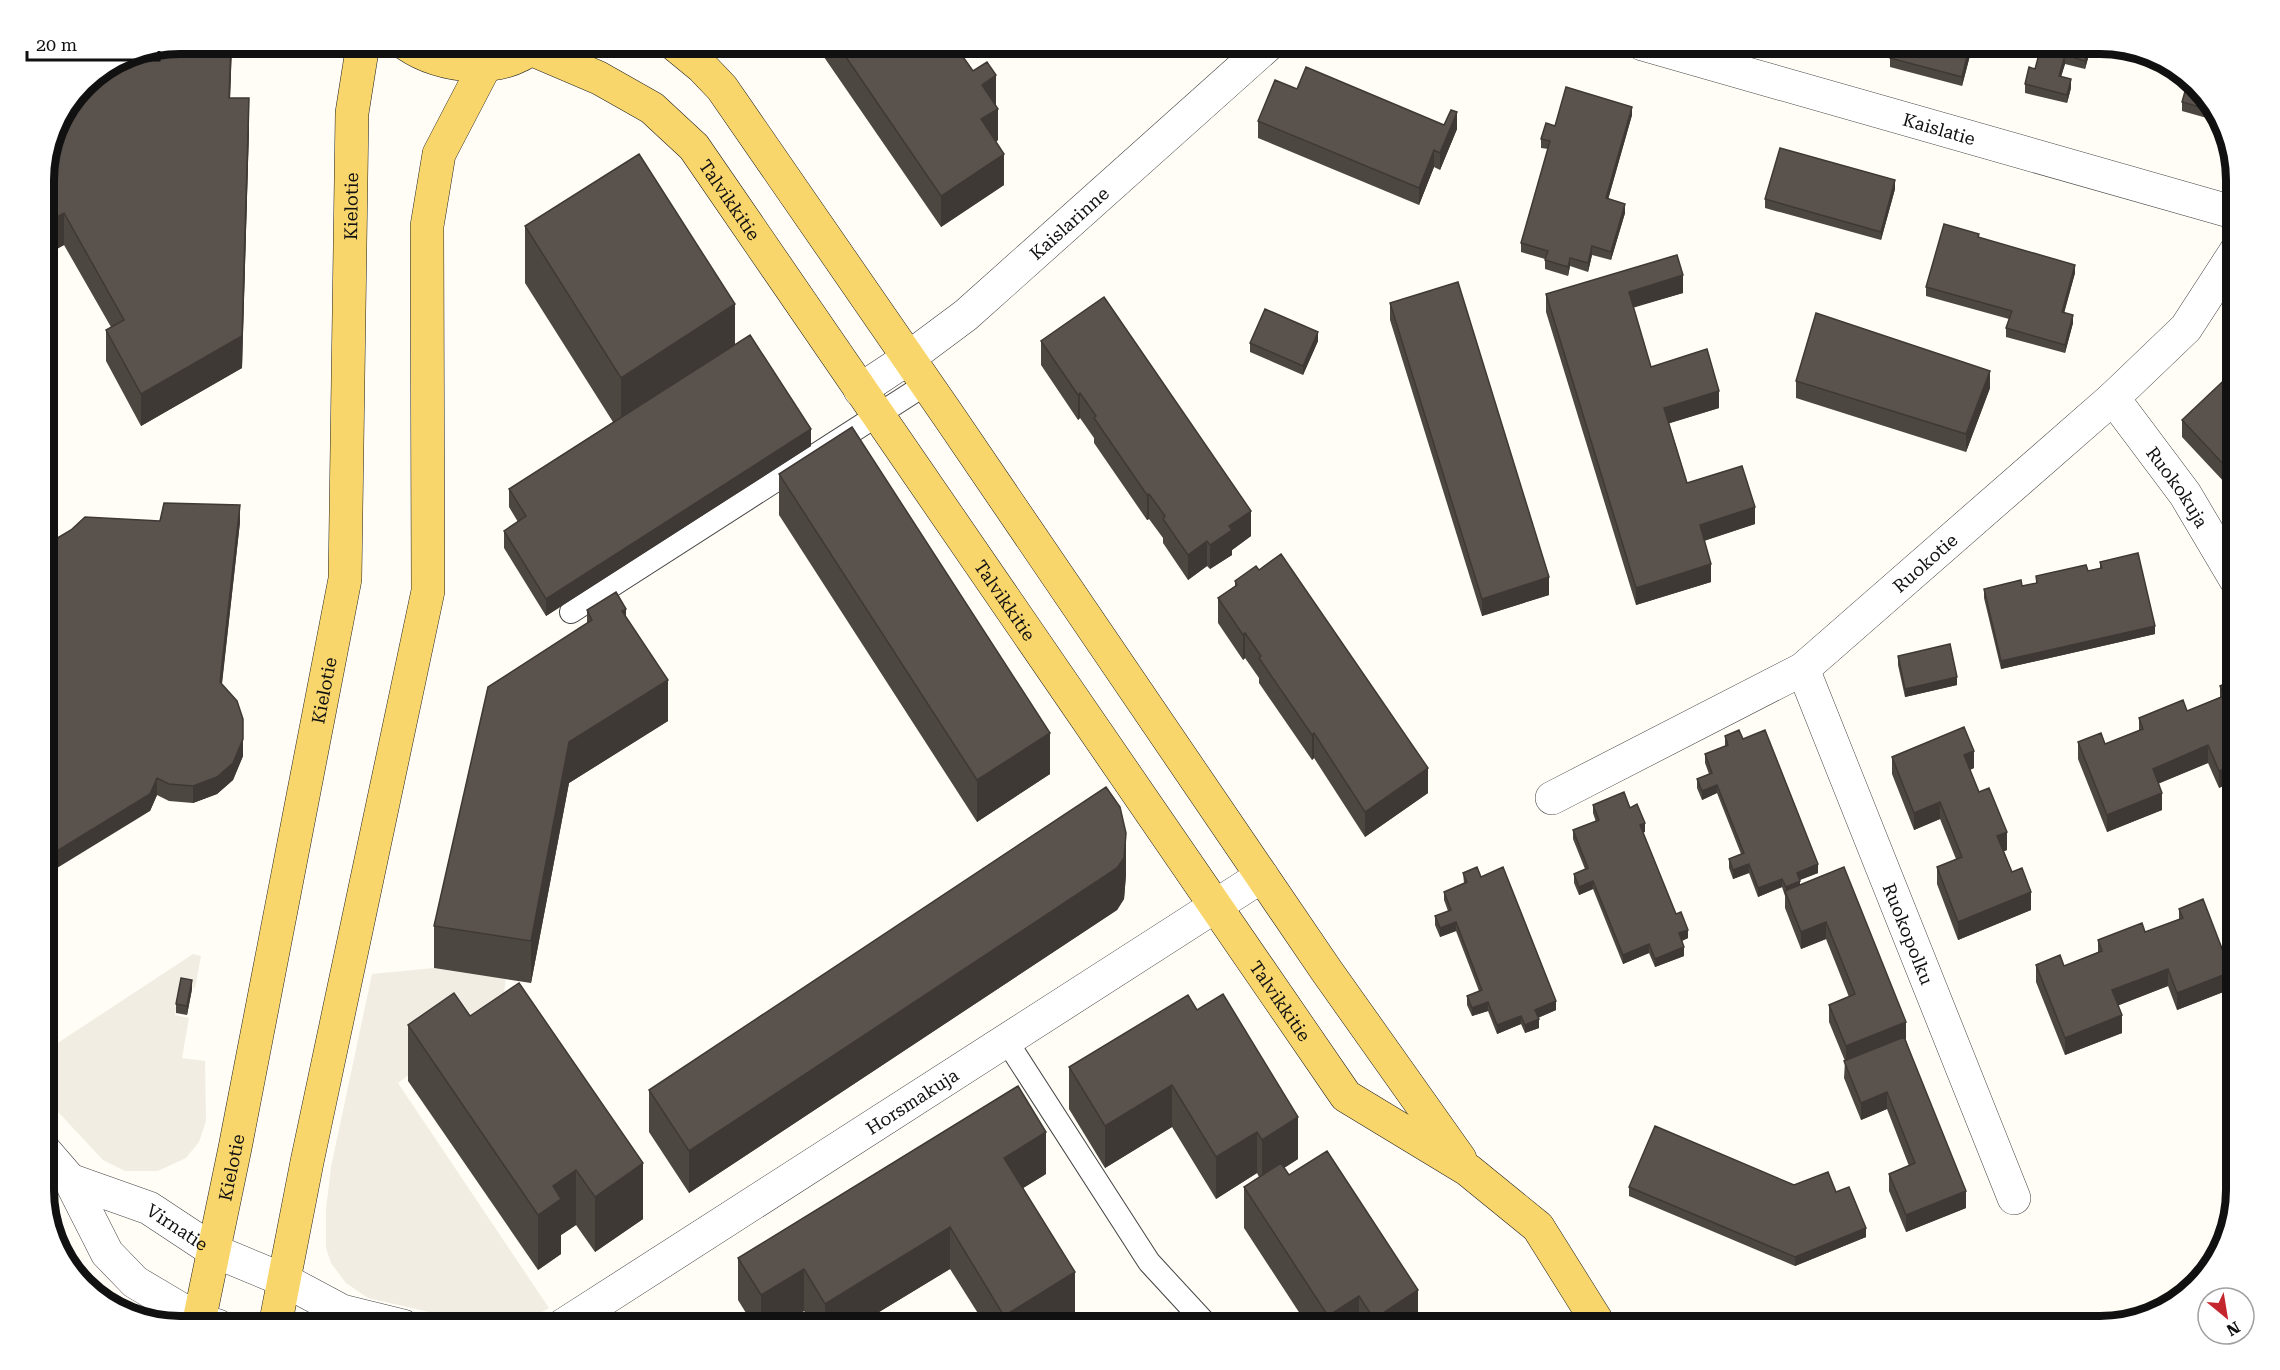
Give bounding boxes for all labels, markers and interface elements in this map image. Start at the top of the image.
scale bar [27,24,159,62]
text: 20 m [36,34,77,55]
street label: Kaislatie [1900,108,1978,149]
street label: Talvikkitie [695,155,765,244]
street label: Kielotie [340,172,362,240]
street label: Kaislarinne [1025,182,1113,264]
street label: Ruokokuja [2142,442,2213,531]
street label: Ruokotie [1888,529,1961,596]
street label: Talvikkitie [970,556,1040,645]
street label: Kielotie [307,655,340,725]
street label: Ruokopolku [1879,880,1938,987]
street label: Talvikkitie [1246,957,1316,1045]
street label: Horsmakuja [862,1064,962,1138]
street label: Kielotie [214,1132,248,1203]
street label: Virnatie [143,1199,212,1255]
north arrow [2196,1286,2256,1346]
text: N [2223,1317,2243,1340]

